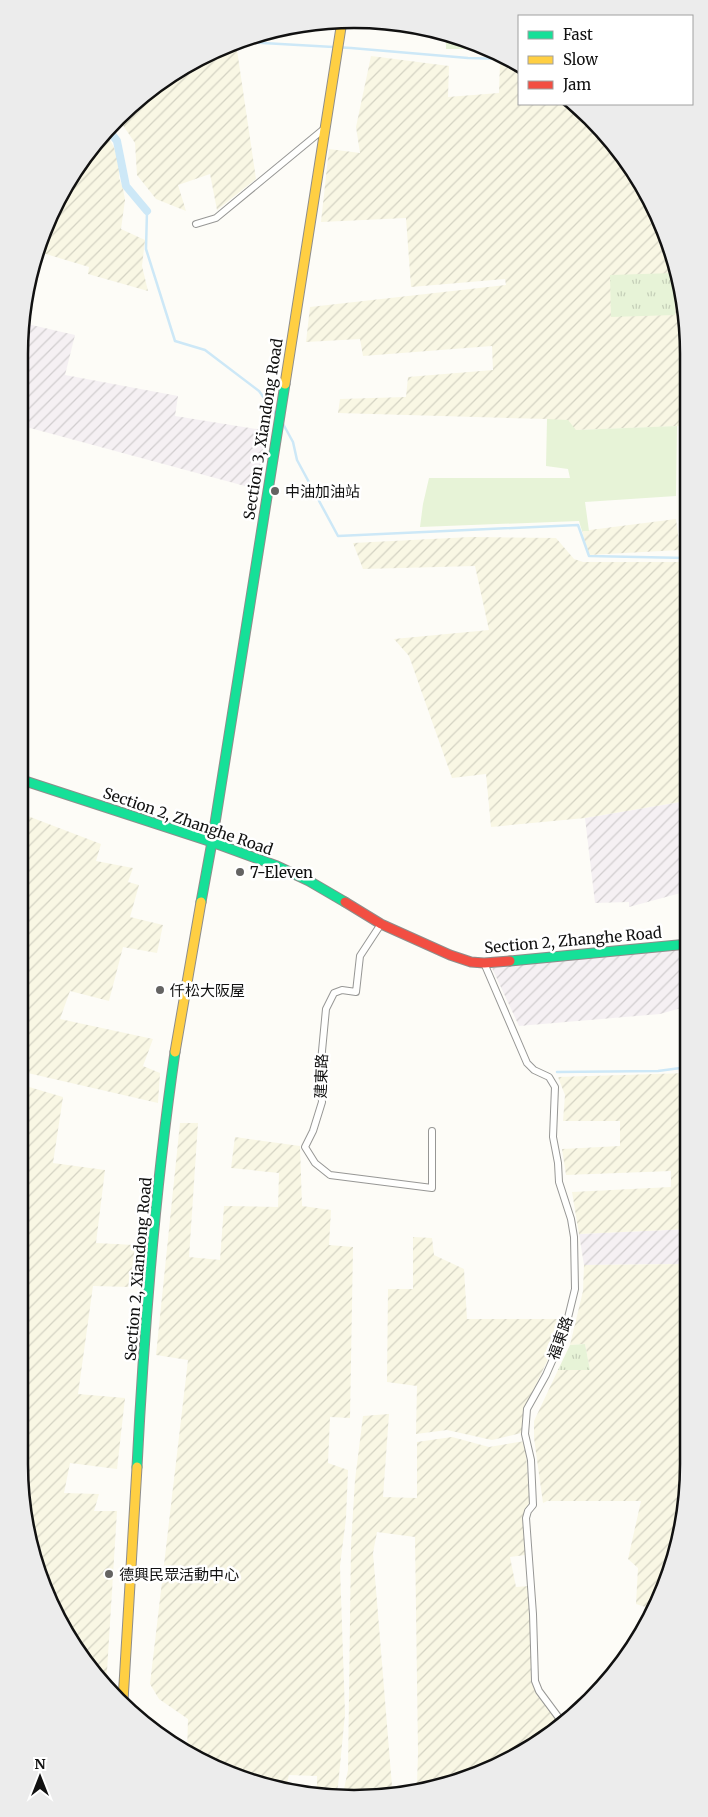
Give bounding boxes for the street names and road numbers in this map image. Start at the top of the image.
street label: Section 3, Xiandong Road [239,337,287,521]
street label: Section 2, Zhanghe Road [101,783,275,859]
street label: Section 2, Zhanghe Road [483,923,663,957]
street label: 建東路 [311,1053,331,1099]
street label: Section 2, Xiandong Road [121,1176,155,1362]
street label: 福東路 [543,1314,577,1362]

